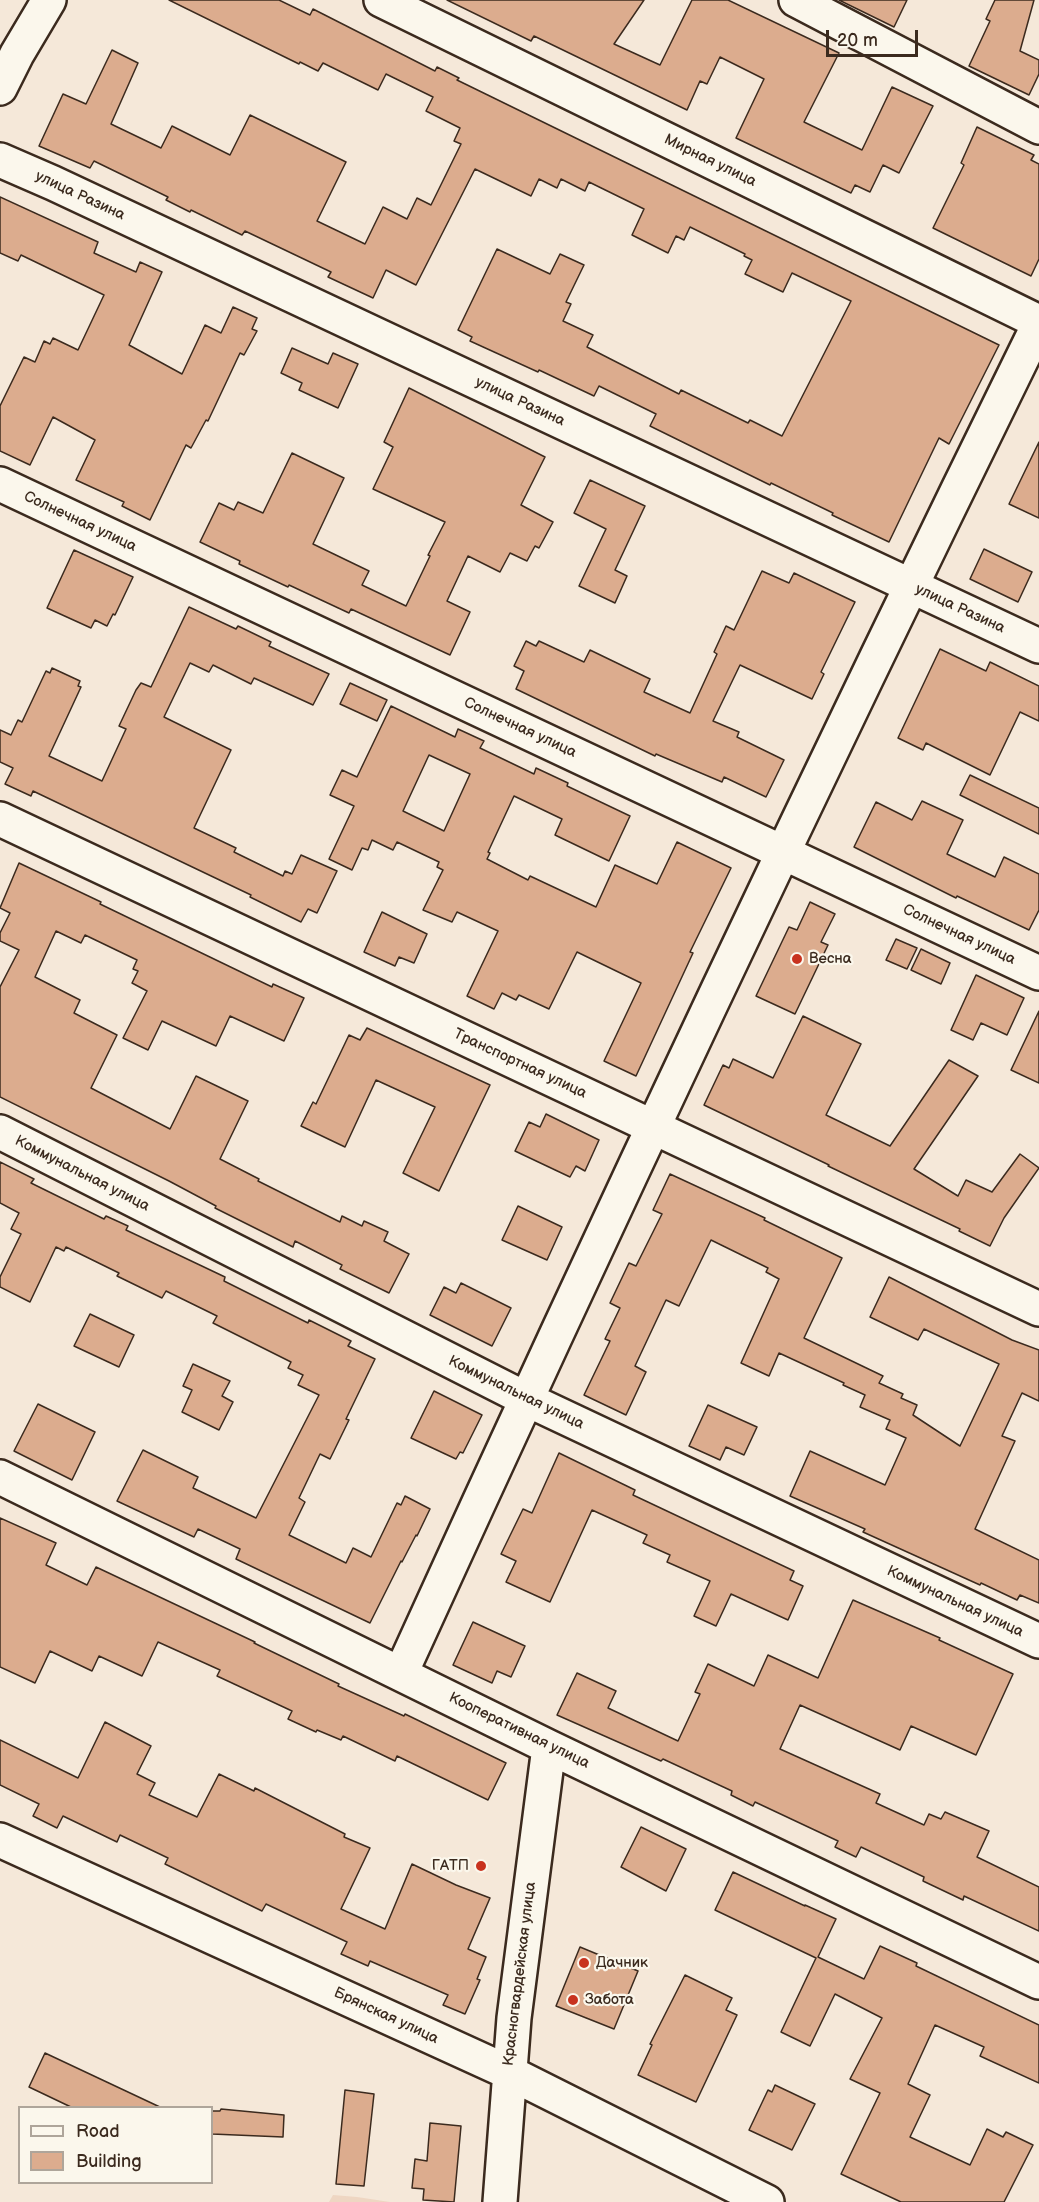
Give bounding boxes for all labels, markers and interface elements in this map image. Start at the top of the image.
scale bar [829,18,920,56]
text: 20 m [837,30,878,51]
street label: Мирная улица [661,131,759,191]
street label: улица Разина [32,167,128,225]
street label: улица Разина [472,373,568,431]
street label: Солнечная улица [21,488,139,556]
street label: улица Разина [912,580,1008,638]
street label: Солнечная улица [461,694,579,762]
street label: Солнечная улица [900,901,1018,969]
place label: Весна [809,950,852,968]
marker: Весна [790,952,804,966]
street label: Транспортная улица [451,1025,589,1103]
street label: Коммунальная улица [12,1132,152,1216]
street label: Коммунальная улица [445,1352,587,1434]
street label: Коммунальная улица [884,1562,1026,1642]
street label: Кооперативная улица [446,1689,592,1773]
place label: ГАТП [432,1857,469,1875]
marker: ГАТП [474,1859,488,1873]
street label: Красногвардейская улица [500,1881,540,2067]
place label: Дачник [596,1954,648,1972]
marker: Дачник [577,1956,591,1970]
street label: Брянская улица [331,1984,441,2048]
place label: Забота [585,1991,634,2009]
marker: Забота [566,1993,580,2007]
legend [18,2106,213,2184]
text: Road [76,2121,120,2142]
text: Building [76,2151,142,2172]

